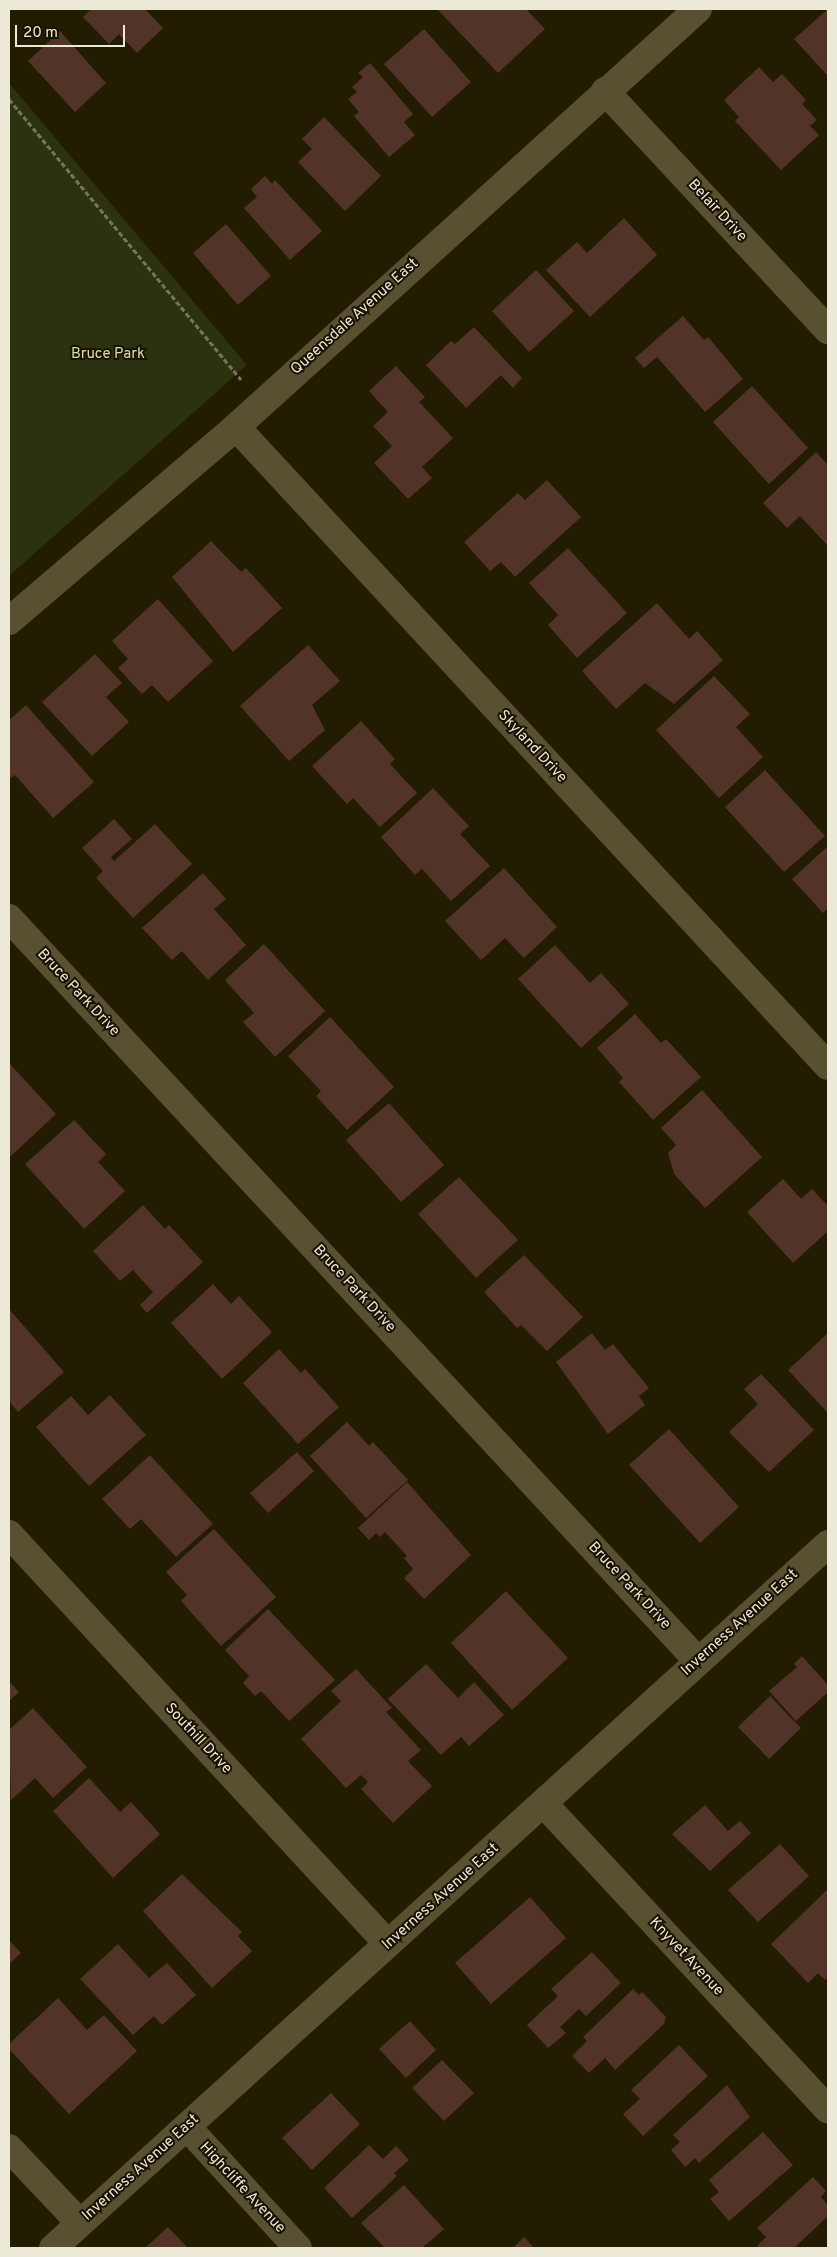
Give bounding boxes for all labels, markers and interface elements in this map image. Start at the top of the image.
scale bar [18,15,128,47]
text: 20 m [23,24,58,43]
street label: Belair Drive [684,176,750,246]
street label: Queensdale Avenue East [287,255,423,379]
park label: Bruce Park [71,346,145,364]
street label: Skyland Drive [494,707,570,787]
street label: Bruce Park Drive [33,945,123,1041]
street label: Bruce Park Drive [309,1241,399,1337]
street label: Bruce Park Drive [584,1538,674,1634]
street label: Inverness Avenue East [678,1566,802,1680]
street label: Southill Drive [161,1700,235,1778]
street label: Inverness Avenue East [379,1840,503,1954]
street label: Knyvet Avenue [645,1914,727,2000]
street label: Inverness Avenue East [79,2111,203,2225]
street label: Highcliffe Avenue [195,2139,289,2237]

